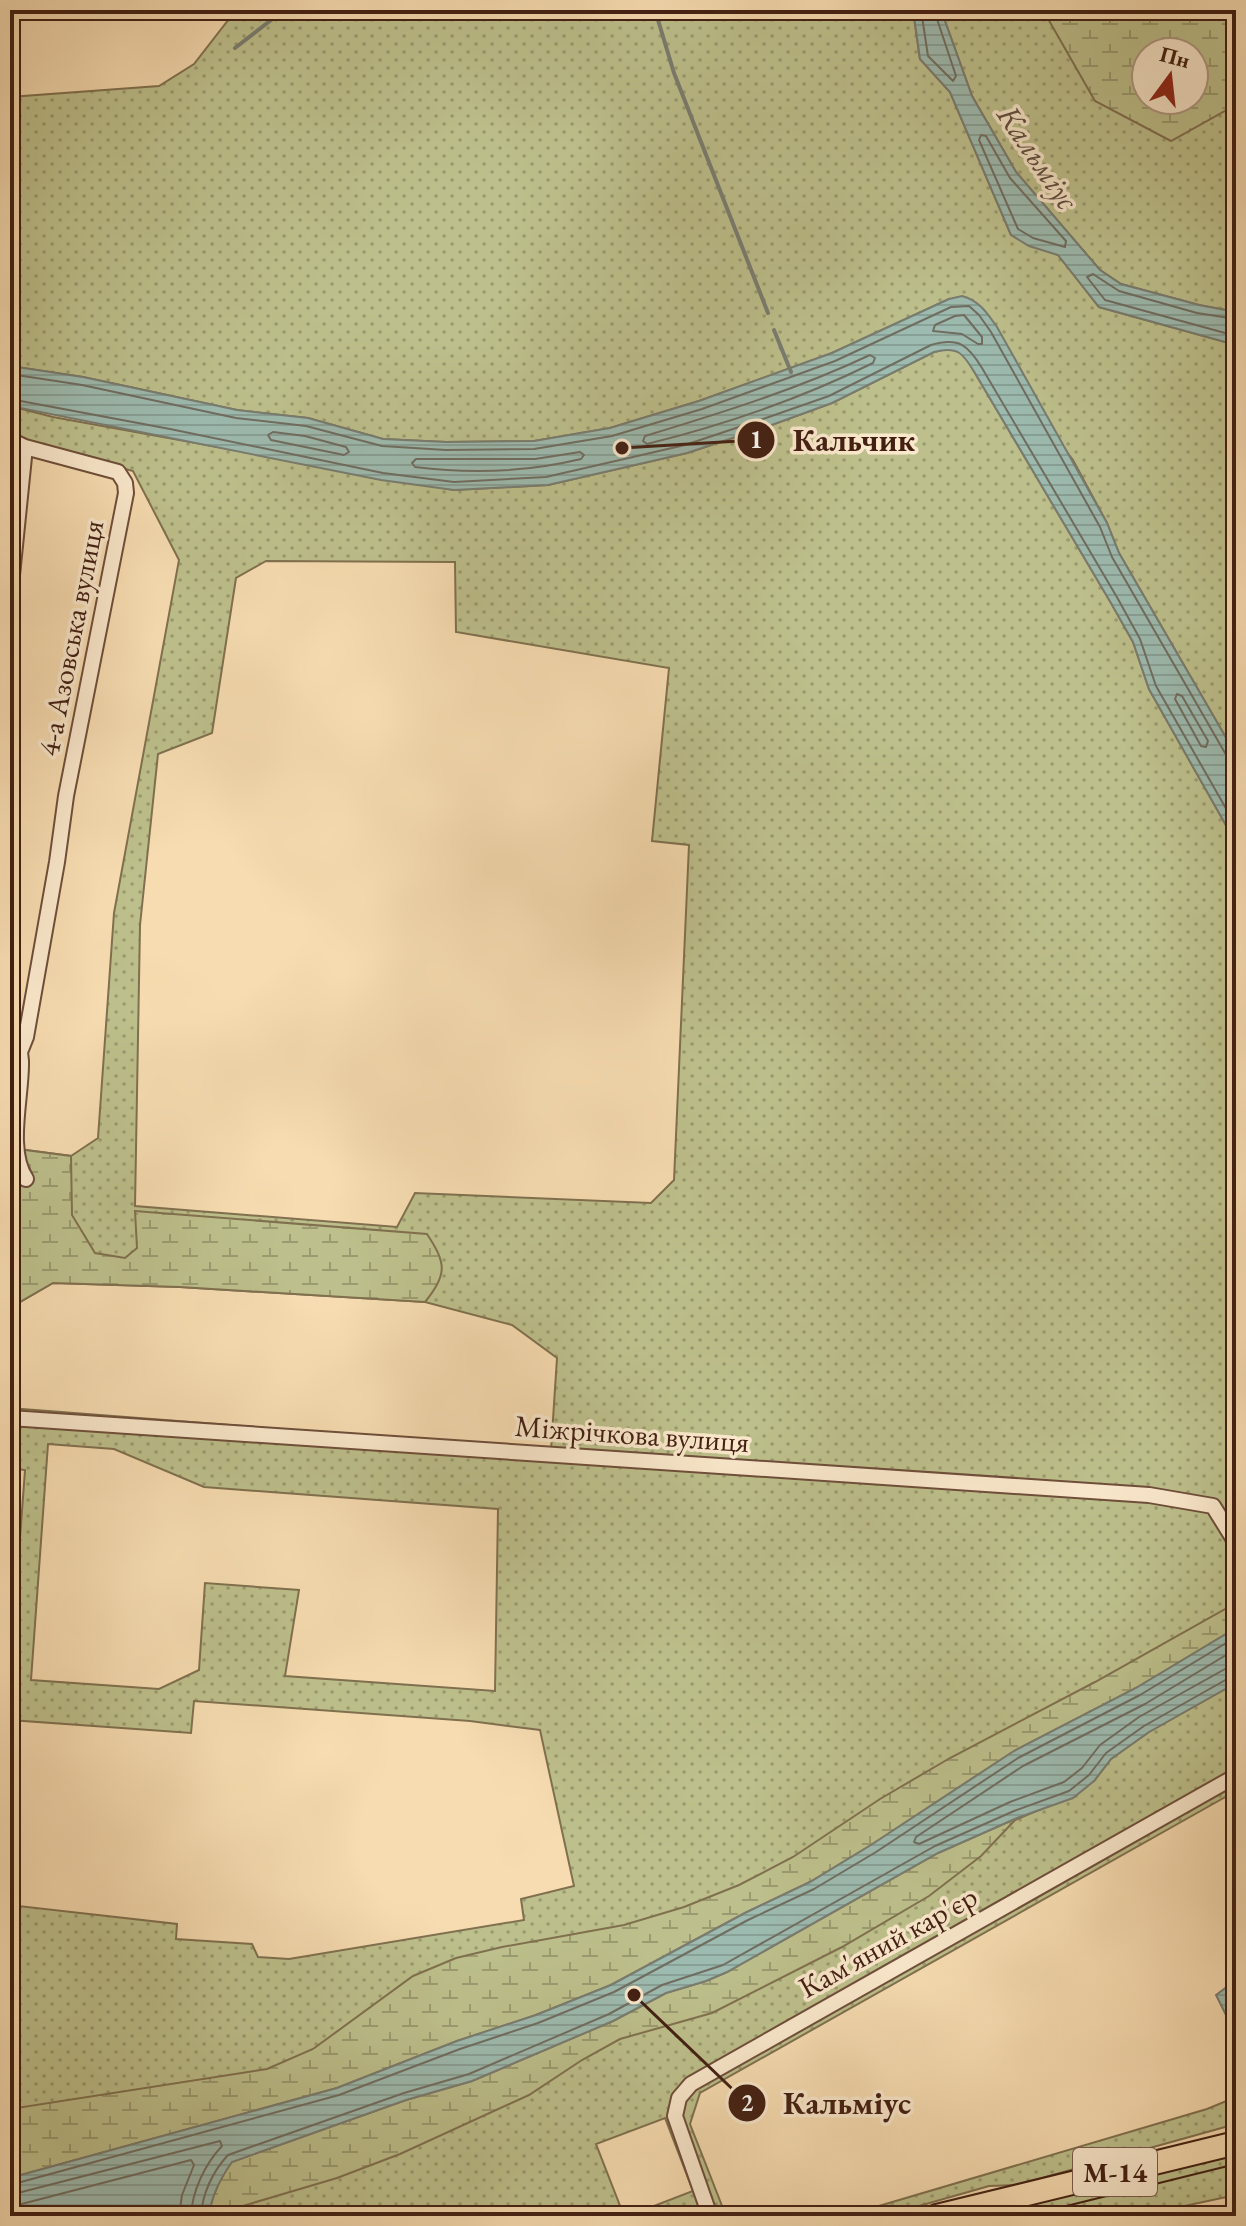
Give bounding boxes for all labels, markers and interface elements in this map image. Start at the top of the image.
north arrow [1130,36,1210,116]
text: Пн [1157,39,1194,75]
water label: Кальміус [987,96,1089,218]
callout: Кальчик [736,412,931,468]
text: Кальчик [793,419,916,461]
text: 1 [750,424,762,455]
street label: 4-а Азовська вулиця [29,517,112,759]
street label: Міжрічкова вулиця [514,1406,751,1461]
street label: Кам'яний кар'єр [792,1876,984,2007]
callout: Кальміус [727,2075,928,2131]
text: Кальміус [783,2082,911,2124]
text: 2 [741,2087,754,2118]
road number: М-14 [1073,2148,1157,2196]

